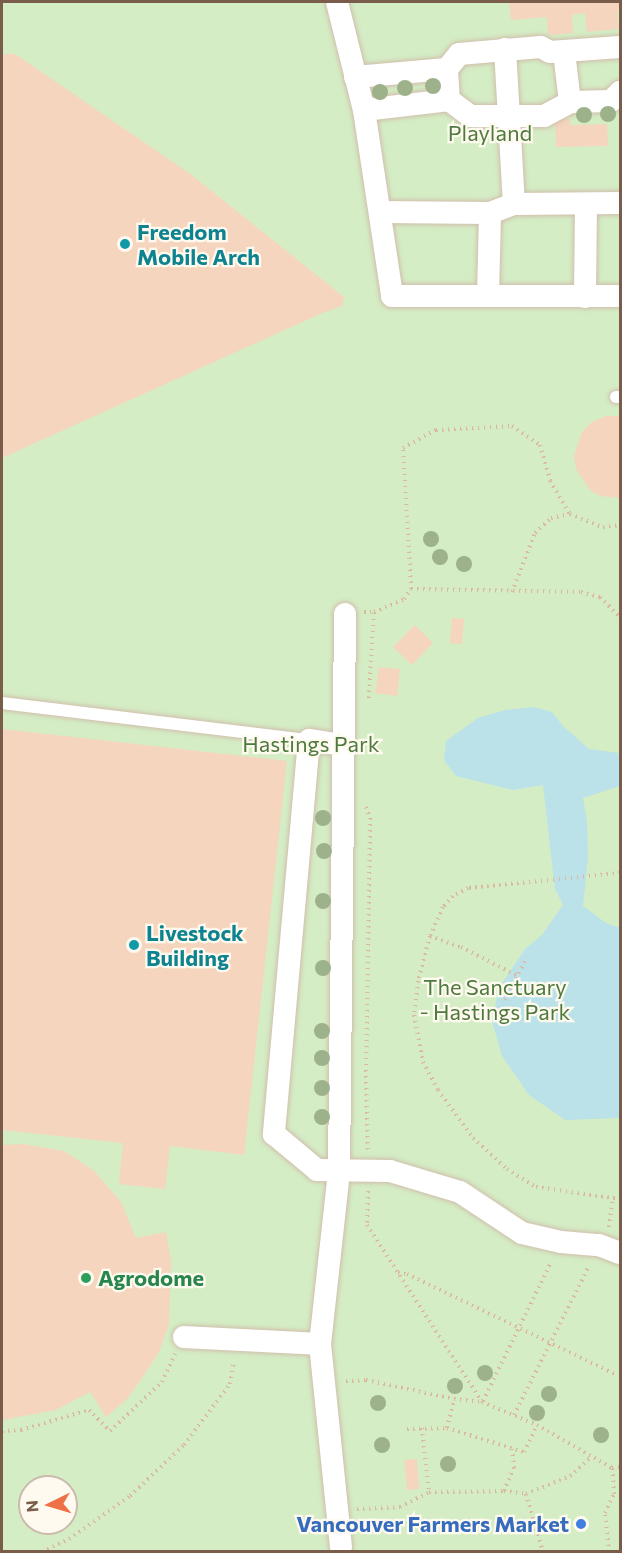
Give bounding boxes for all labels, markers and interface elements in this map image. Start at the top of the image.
park label: Playland [448,120,532,146]
place label: Freedom Mobile Arch [137,218,260,270]
marker: Freedom Mobile Arch [118,237,132,251]
park label: Hastings Park [242,731,380,757]
place label: Livestock Building [146,919,244,970]
marker: Livestock Building [127,938,141,952]
park label: The Sanctuary - Hastings Park [420,973,570,1024]
place label: Agrodome [98,1265,204,1291]
marker: Agrodome [79,1271,93,1285]
north arrow [18,1475,78,1535]
text: N [22,1500,42,1513]
place label: Vancouver Farmers Market [296,1511,569,1537]
marker: Vancouver Farmers Market [574,1517,588,1531]

